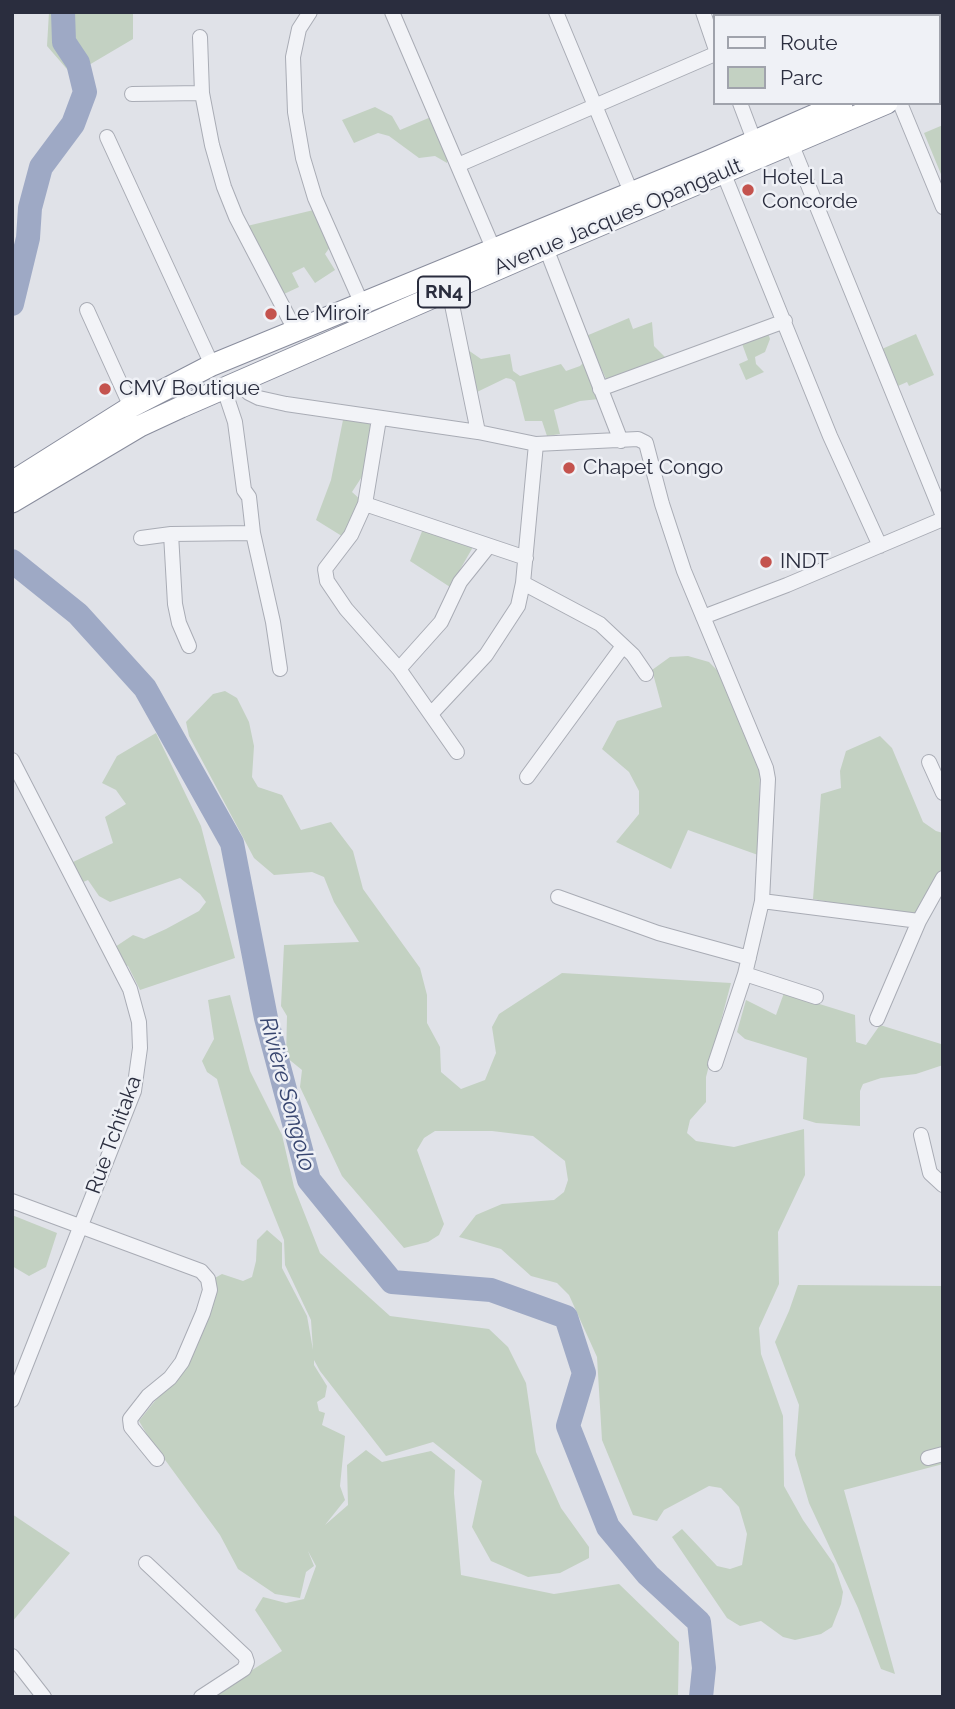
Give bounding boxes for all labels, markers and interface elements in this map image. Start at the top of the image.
legend [713,14,941,105]
text: Route [780,30,838,55]
text: Parc [780,65,823,90]
street label: Avenue Jacques Opangault [490,153,746,281]
place label: Hotel La Concorde [762,165,858,215]
marker: Hotel La Concorde [740,182,756,198]
road number: RN4 [418,276,470,308]
place label: Le Miroir [285,301,369,327]
marker: Le Miroir [263,306,279,322]
place label: CMV Boutique [119,376,260,402]
marker: CMV Boutique [97,381,113,397]
place label: Chapet Congo [583,455,723,481]
marker: Chapet Congo [561,460,577,476]
place label: INDT [780,549,829,575]
marker: INDT [758,554,774,570]
water label: Rivière Songolo [253,1014,321,1174]
street label: Rue Tchitaka [81,1073,147,1197]

